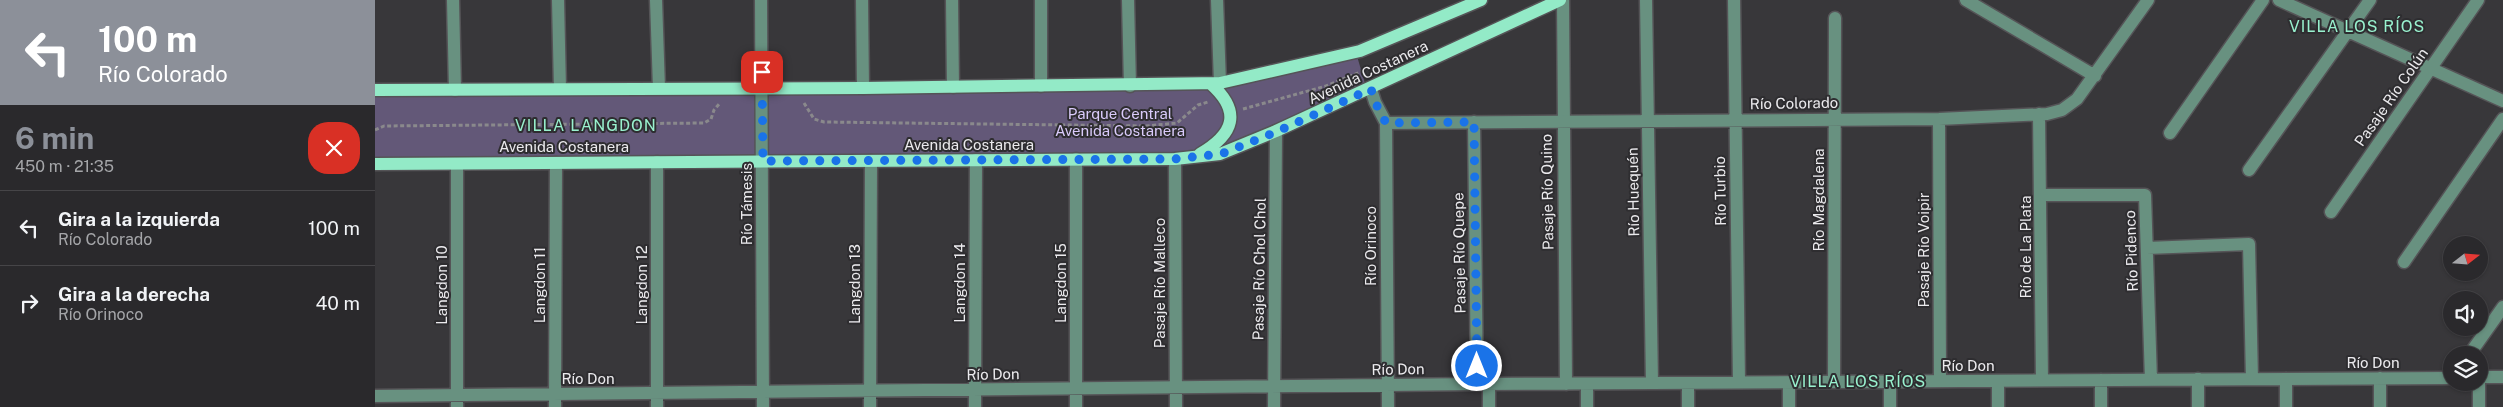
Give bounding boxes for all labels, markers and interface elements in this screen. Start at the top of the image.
district label: VILLA LOS RÍOS [2289,16,2425,36]
text: 100 m [98,19,197,60]
icon: left [15,20,80,85]
street label: Avenida Costanera [1305,37,1431,107]
street label: Pasaje Río Colún [2351,45,2431,149]
pin [741,51,783,93]
icon: arrive [748,58,776,86]
text: Río Colorado [98,61,228,87]
street label: Río Colorado [1750,94,1838,112]
park label: Parque Central Avenida Costanera [1055,105,1185,139]
district label: VILLA LANGDON [515,116,657,135]
text: 6 min [15,120,94,156]
button: close [308,122,360,174]
street label: Pasaje Río Quino [1537,134,1557,250]
street label: Avenida Costanera [904,136,1034,153]
street label: Avenida Costanera [499,138,629,155]
street label: Río Huequén [1624,147,1642,237]
street label: Río Magdalena [1810,148,1827,252]
street label: Río Turbio [1711,156,1729,226]
text: 450 m · 21:35 [15,157,114,176]
street label: Río Támesis [738,163,755,245]
street label: Pasaje Río Quepe [1449,192,1469,314]
street label: Pasaje Río Voipir [1915,192,1932,308]
street label: Río de La Plata [2017,196,2034,298]
street label: Pasaje Río Chol Chol [1249,197,1269,341]
street label: Río Orinoco [1362,206,1379,286]
text: Gira a la izquierda [58,208,220,230]
street label: Río Pidenco [2121,210,2141,292]
icon: left [15,214,43,242]
text: 100 m [308,217,360,239]
street label: Pasaje Río Malleco [1151,218,1168,348]
text: Río Colorado [58,230,152,249]
north arrow [2443,236,2487,281]
map controls [2443,236,2488,391]
street label: Langdon 14 [951,243,968,323]
street label: Langdon 15 [1052,243,1069,323]
street label: Langdon 13 [846,244,863,324]
street label: Langdon 10 [433,245,450,325]
street label: Langdon 12 [633,245,650,325]
street label: Langdon 11 [531,247,548,323]
text: Gira a la derecha [58,283,210,305]
icon: right [15,289,43,317]
button: sound [2443,291,2488,336]
text: 40 m [315,292,360,314]
text: Río Orinoco [58,305,143,324]
position arrow [1450,339,1502,391]
button: layers [2443,346,2488,391]
street label: Río Don [2346,354,2400,371]
street label: Río Don [1941,357,1995,374]
street label: Río Don [1371,360,1425,378]
street label: Río Don [966,365,1020,383]
street label: Río Don [561,370,615,387]
district label: VILLA LOS RÍOS [1790,371,1926,391]

